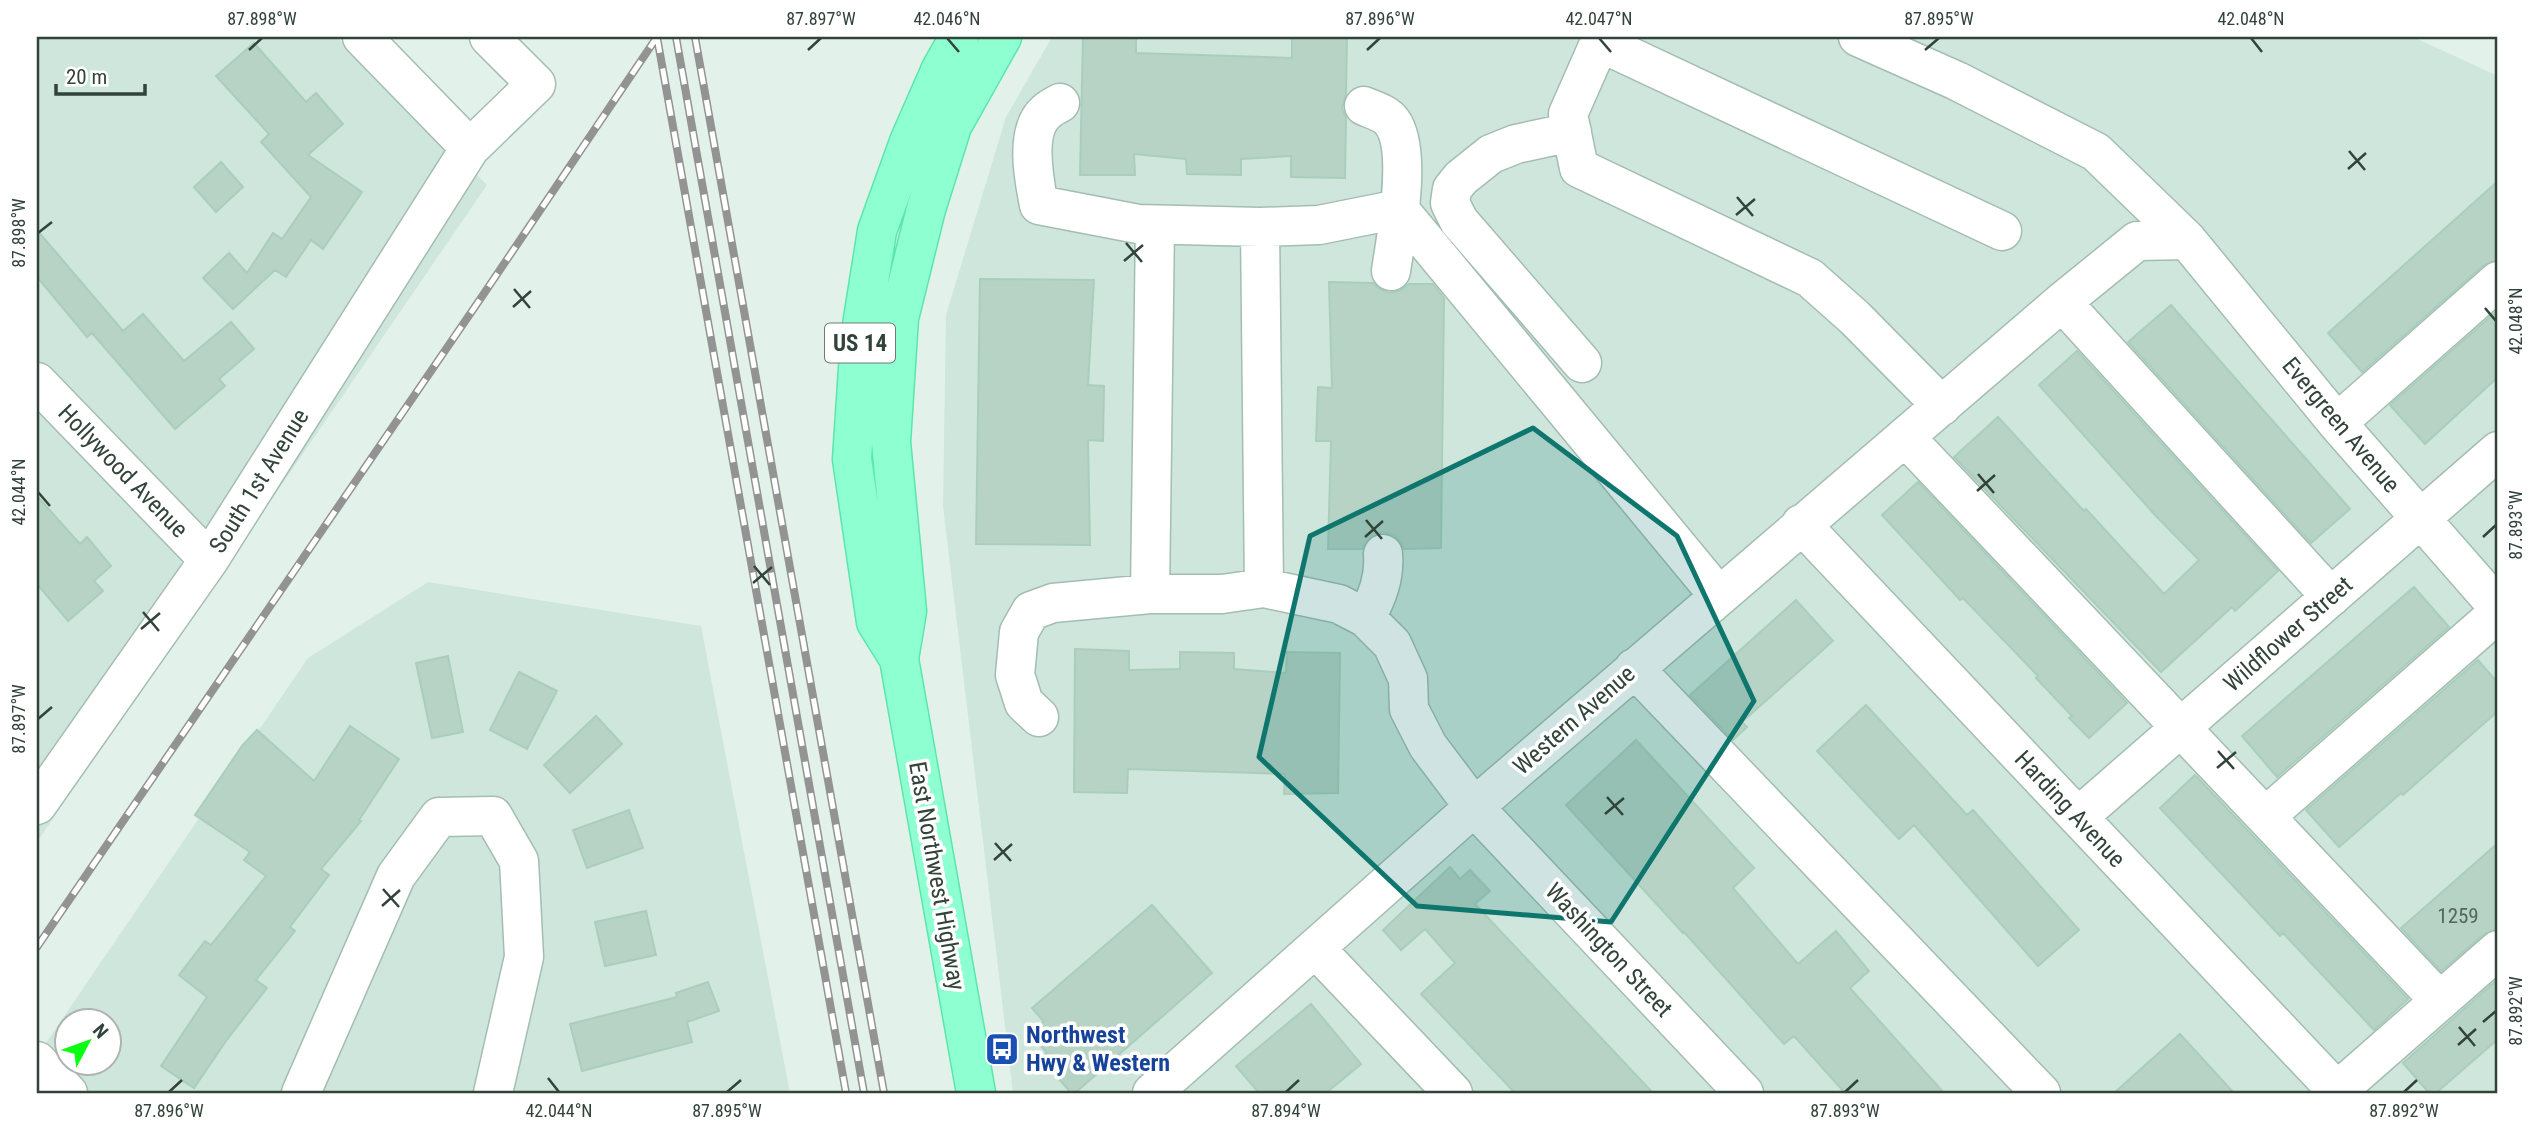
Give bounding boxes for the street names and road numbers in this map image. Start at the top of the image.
road number: US 14 [825,324,895,362]
street label: Evergreen Avenue [2276,352,2406,498]
street label: Hollywood Avenue [52,399,194,543]
street label: South 1st Avenue [203,404,315,558]
street label: Wildflower Street [2218,571,2358,697]
street label: Western Avenue [1507,660,1641,780]
street label: Harding Avenue [2009,745,2131,873]
street label: East Northwest Highway [903,760,971,992]
street label: Washington Street [1540,877,1678,1023]

